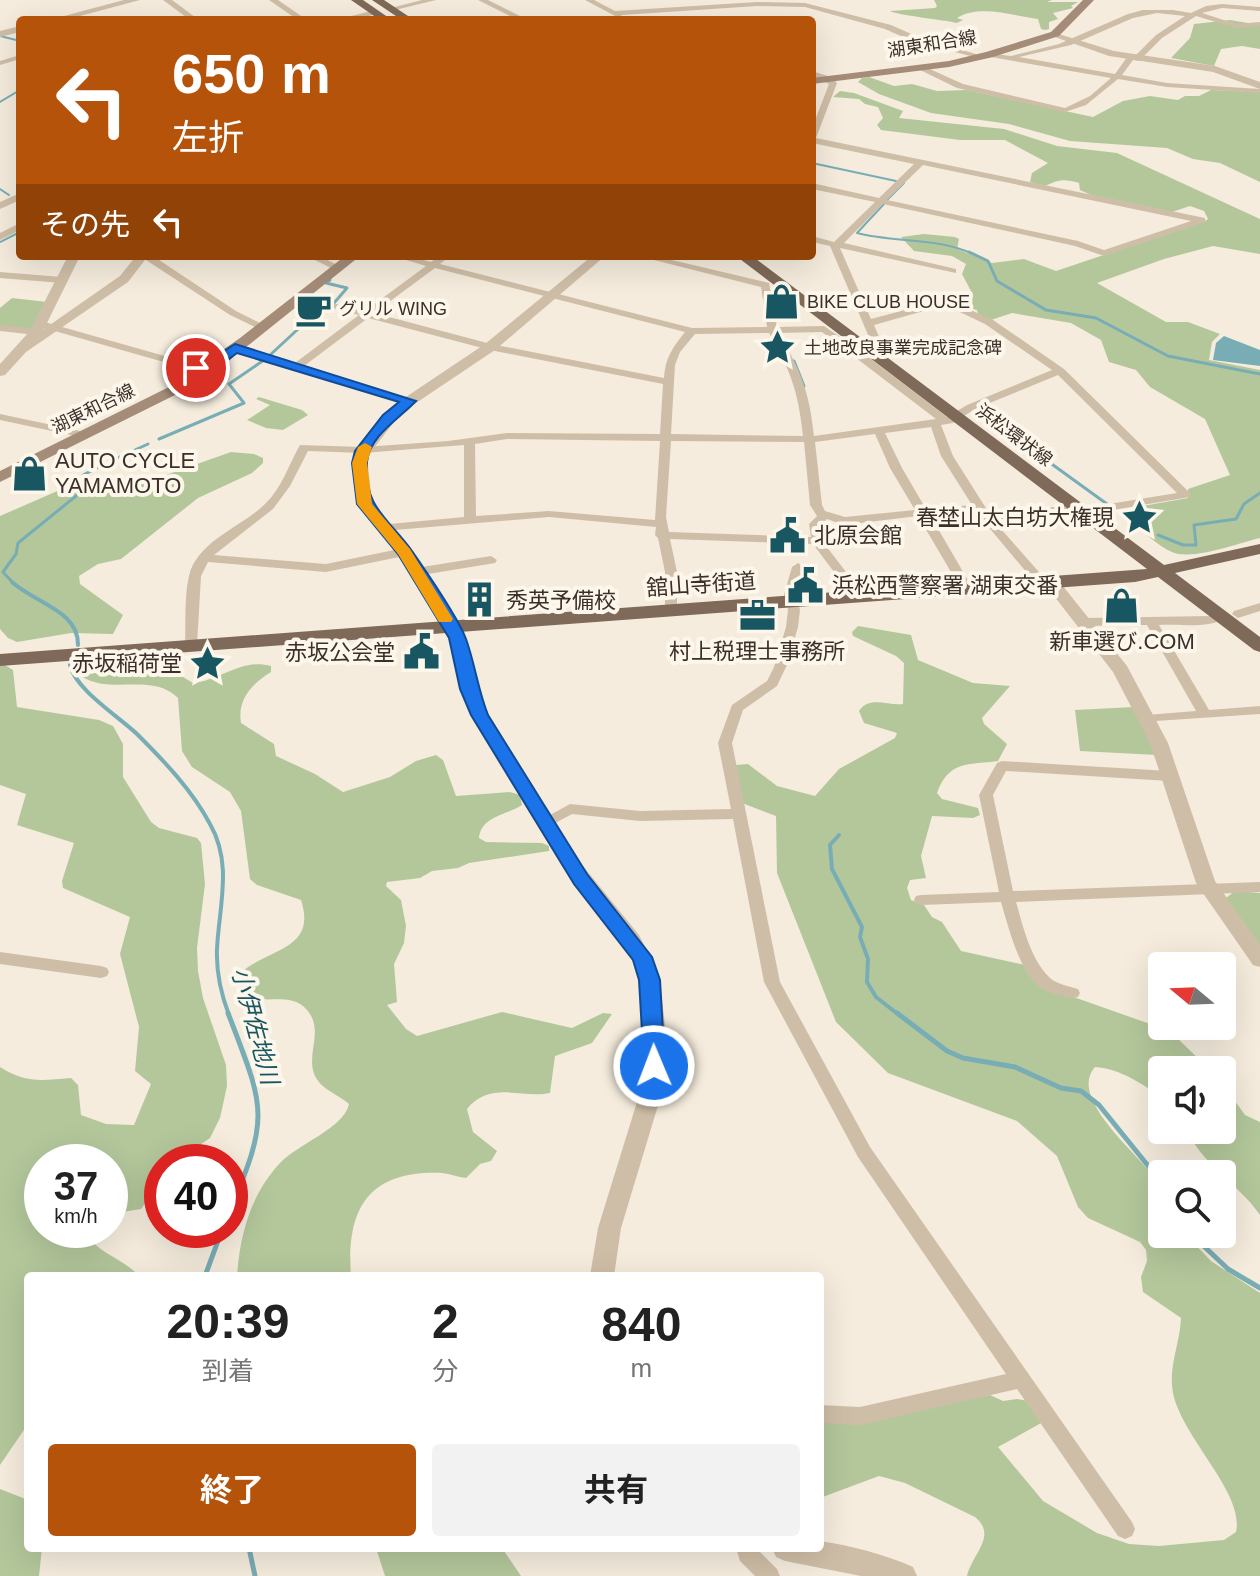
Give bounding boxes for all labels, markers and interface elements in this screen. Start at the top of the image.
street label: 湖東和合線 [886,27,978,61]
text: 650 m [172,42,331,105]
icon: left [40,48,144,152]
text: 左折 [172,117,244,158]
icon: left [146,200,190,244]
text: その先 [40,208,130,241]
shop icon: BIKE CLUB HOUSE [762,283,800,321]
cafe icon: グリル WING [294,290,332,328]
place label: BIKE CLUB HOUSE [807,292,970,312]
place label: グリル WING [339,299,447,319]
place icon: 土地改良事業完成記念碑 [759,329,797,367]
pin [162,334,230,402]
place label: 土地改良事業完成記念碑 [804,338,1002,358]
icon: arrive [174,346,218,390]
street label: 湖東和合線 [48,380,138,438]
street label: 浜松環状線 [972,400,1056,470]
place label: AUTO CYCLE YAMAMOTO [55,448,195,498]
shop icon: AUTO CYCLE YAMAMOTO [10,454,48,492]
place icon: 春埜山太白坊大権現 [1121,498,1159,536]
place label: 春埜山太白坊大権現 [916,505,1114,530]
public building icon: 北原会館 [769,516,807,554]
place label: 北原会館 [814,523,902,548]
public building icon: 浜松西警察署 湖東交番 [787,566,825,604]
street label: 舘山寺街道 [645,568,757,601]
place label: 浜松西警察署 湖東交番 [832,573,1058,598]
building icon: 秀英予備校 [461,581,499,619]
shop icon: 新車選び.COM [1103,586,1141,624]
place label: 秀英予備校 [506,588,616,613]
office icon: 村上税理士事務所 [738,596,776,634]
place label: 新車選び.COM [1049,629,1195,654]
public building icon: 赤坂公会堂 [402,633,440,671]
place label: 村上税理士事務所 [669,639,845,664]
place label: 赤坂公会堂 [285,640,395,665]
place icon: 赤坂稲荷堂 [189,644,227,682]
place label: 赤坂稲荷堂 [72,651,182,676]
north arrow [1148,952,1236,1040]
map controls [1148,952,1236,1248]
water label: 小伊佐地川 [227,964,285,1090]
position arrow [612,1024,696,1108]
button: sound [1148,1056,1236,1144]
speed limit sign: 40 [144,1144,248,1248]
button: search [1148,1160,1236,1248]
text: 37 [54,1164,98,1208]
text: km/h [54,1205,98,1227]
text: 20:39 [167,1295,289,1348]
text: 2 [432,1295,459,1348]
text: 840 [601,1298,681,1351]
text: m [631,1353,652,1383]
text: 到着 [202,1356,254,1386]
text: 分 [432,1356,458,1386]
button: 終了 [48,1444,416,1536]
button: 共有 [432,1444,800,1536]

